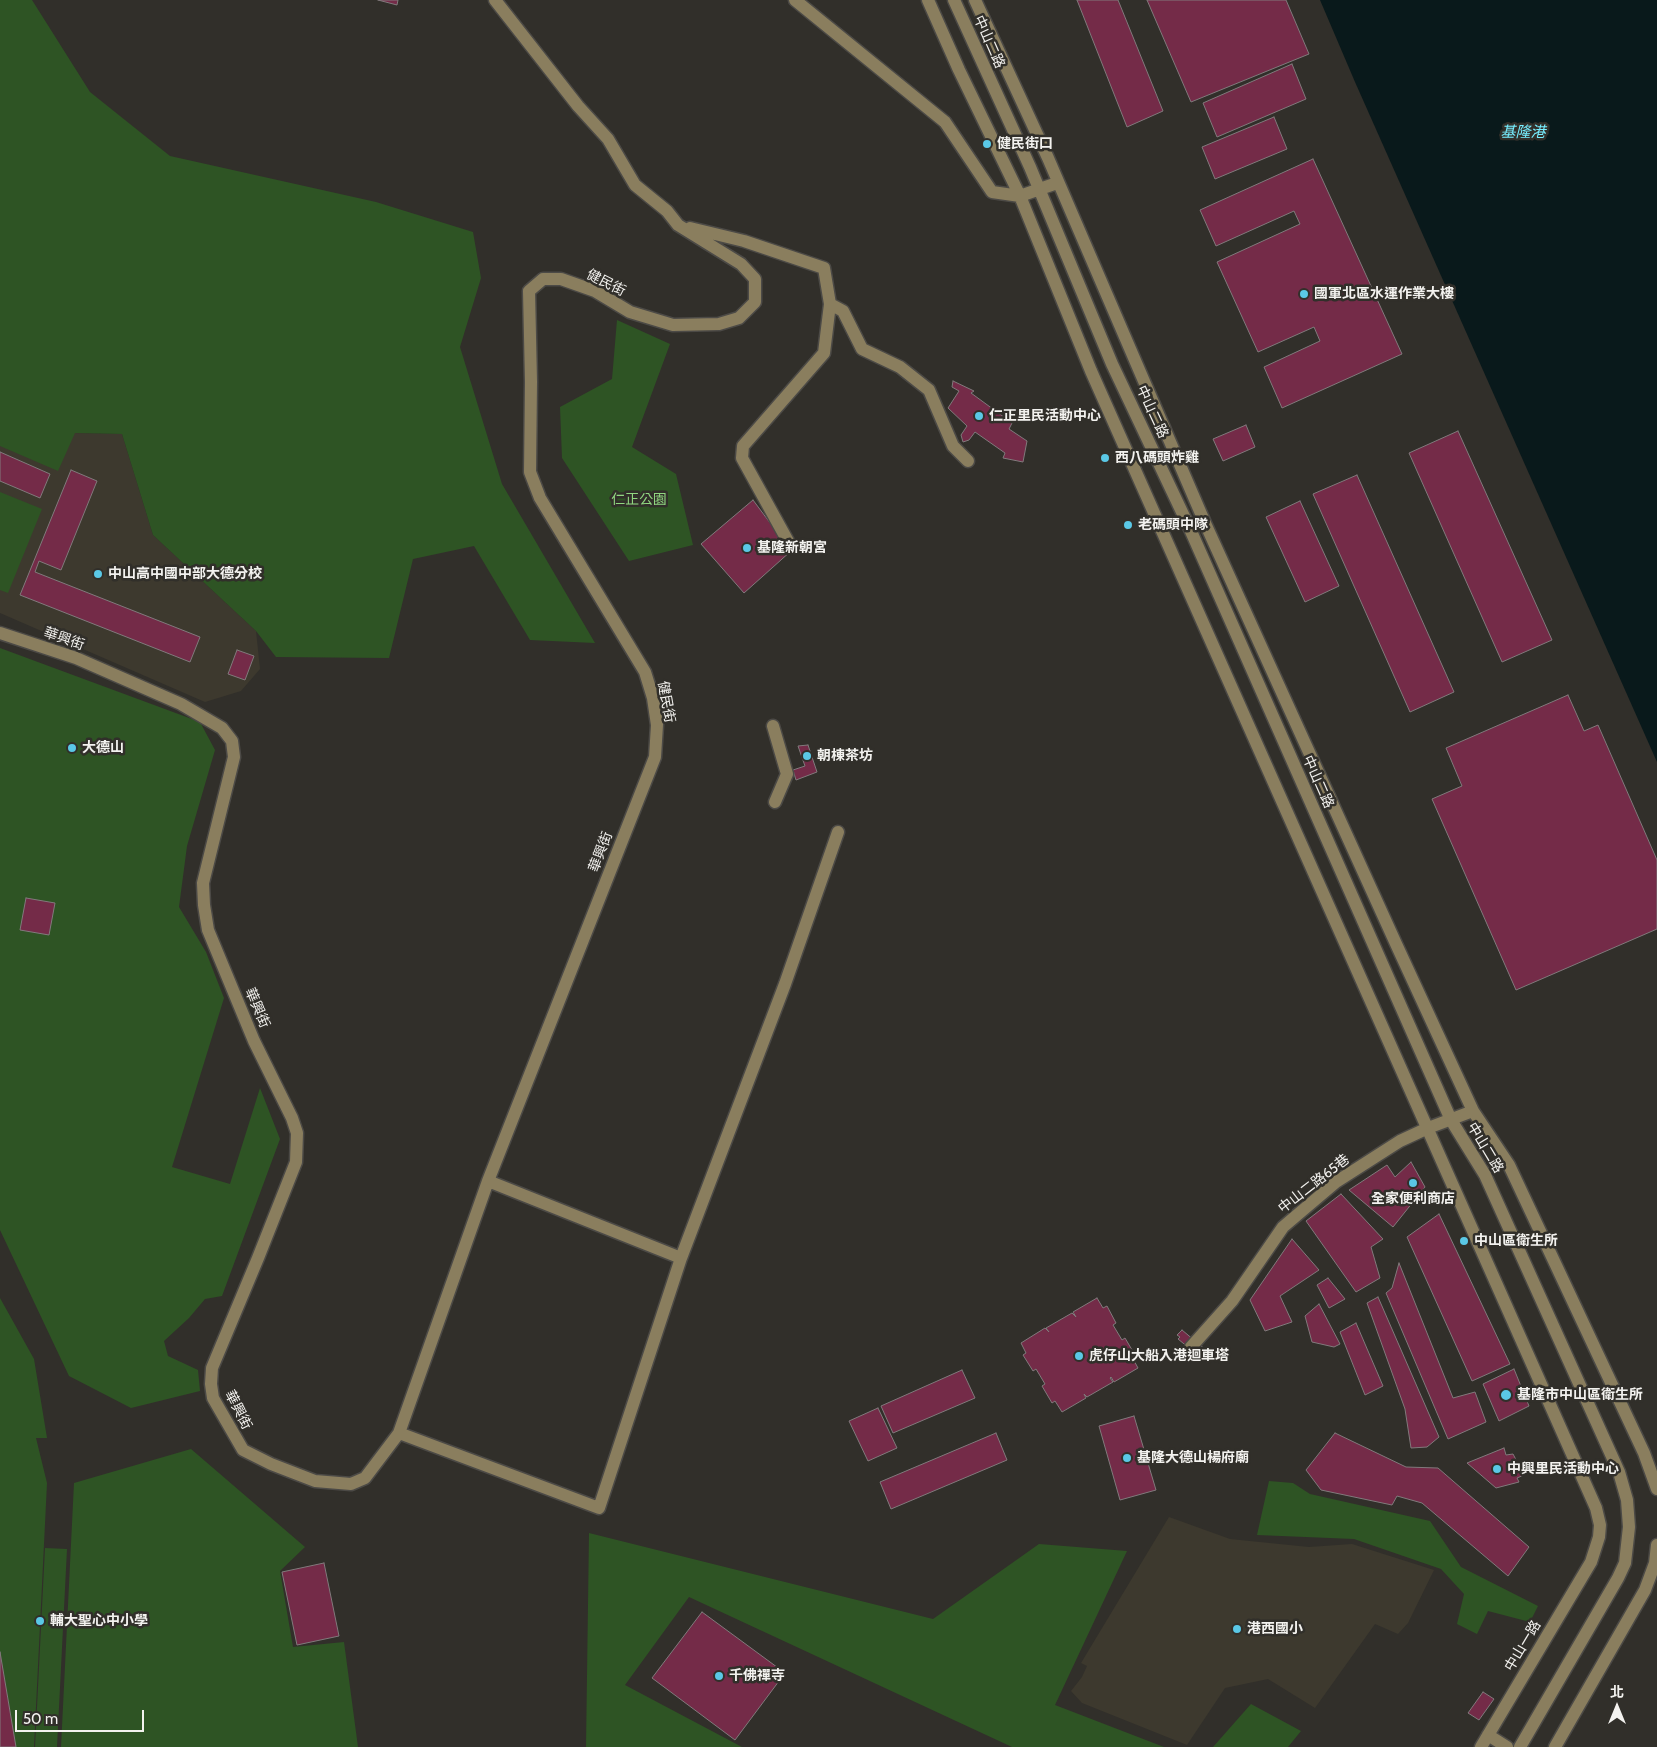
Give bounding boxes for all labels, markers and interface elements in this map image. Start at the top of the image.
street label: 中山二路 [970,13,1008,71]
water label: 基隆港 [1501,124,1545,142]
place label: 健民街口 [997,136,1053,152]
marker: 健民街口 [981,138,993,150]
street label: 健民街 [583,266,629,300]
place label: 國軍北區水運作業大樓 [1314,286,1454,302]
marker: 國軍北區水運作業大樓 [1298,288,1310,300]
street label: 中山二路 [1133,383,1171,441]
place label: 仁正里民活動中心 [989,408,1101,424]
marker: 仁正里民活動中心 [973,410,985,422]
place label: 西八碼頭炸雞 [1115,450,1199,466]
marker: 西八碼頭炸雞 [1099,452,1111,464]
park label: 仁正公園 [611,492,667,508]
place label: 老碼頭中隊 [1138,517,1208,533]
marker: 老碼頭中隊 [1122,519,1134,531]
place label: 基隆新朝宮 [757,540,827,556]
marker: 基隆新朝宮 [741,542,753,554]
place label: 中山高中國中部大德分校 [108,566,262,582]
marker: 中山高中國中部大德分校 [92,568,104,580]
street label: 華興街 [41,624,87,654]
street label: 健民街 [654,680,678,724]
place label: 大德山 [82,740,124,756]
marker: 大德山 [66,742,78,754]
place label: 朝棟茶坊 [817,748,873,764]
marker: 朝棟茶坊 [801,750,813,762]
street label: 中山二路 [1299,753,1337,811]
street label: 華興街 [586,829,616,875]
street label: 華興街 [241,985,273,1031]
street label: 中山二路 [1463,1120,1507,1176]
street label: 中山二路65巷 [1275,1151,1353,1217]
marker: 全家便利商店 [1407,1177,1419,1189]
place label: 全家便利商店 [1371,1191,1455,1207]
place label: 中山區衛生所 [1474,1233,1558,1249]
marker: 中山區衛生所 [1458,1235,1470,1247]
place label: 虎仔山大船入港迴車塔 [1089,1348,1229,1364]
marker: 虎仔山大船入港迴車塔 [1073,1350,1085,1362]
street label: 華興街 [221,1387,255,1433]
place label: 基隆市中山區衛生所 [1517,1387,1643,1403]
marker: 基隆市中山區衛生所 [1499,1388,1513,1402]
place label: 基隆大德山楊府廟 [1137,1450,1249,1466]
marker: 基隆大德山楊府廟 [1121,1452,1133,1464]
place label: 中興里民活動中心 [1507,1461,1619,1477]
marker: 中興里民活動中心 [1491,1463,1503,1475]
place label: 輔大聖心中小學 [50,1613,148,1629]
marker: 輔大聖心中小學 [34,1615,46,1627]
street label: 中山一路 [1501,1618,1545,1674]
place label: 港西國小 [1247,1621,1303,1637]
marker: 港西國小 [1231,1623,1243,1635]
place label: 千佛禪寺 [729,1668,785,1684]
marker: 千佛禪寺 [713,1670,725,1682]
north arrow [1592,1682,1642,1732]
text: 北 [1610,1683,1624,1701]
scale bar [18,1700,146,1732]
text: 50 m [23,1710,58,1728]

